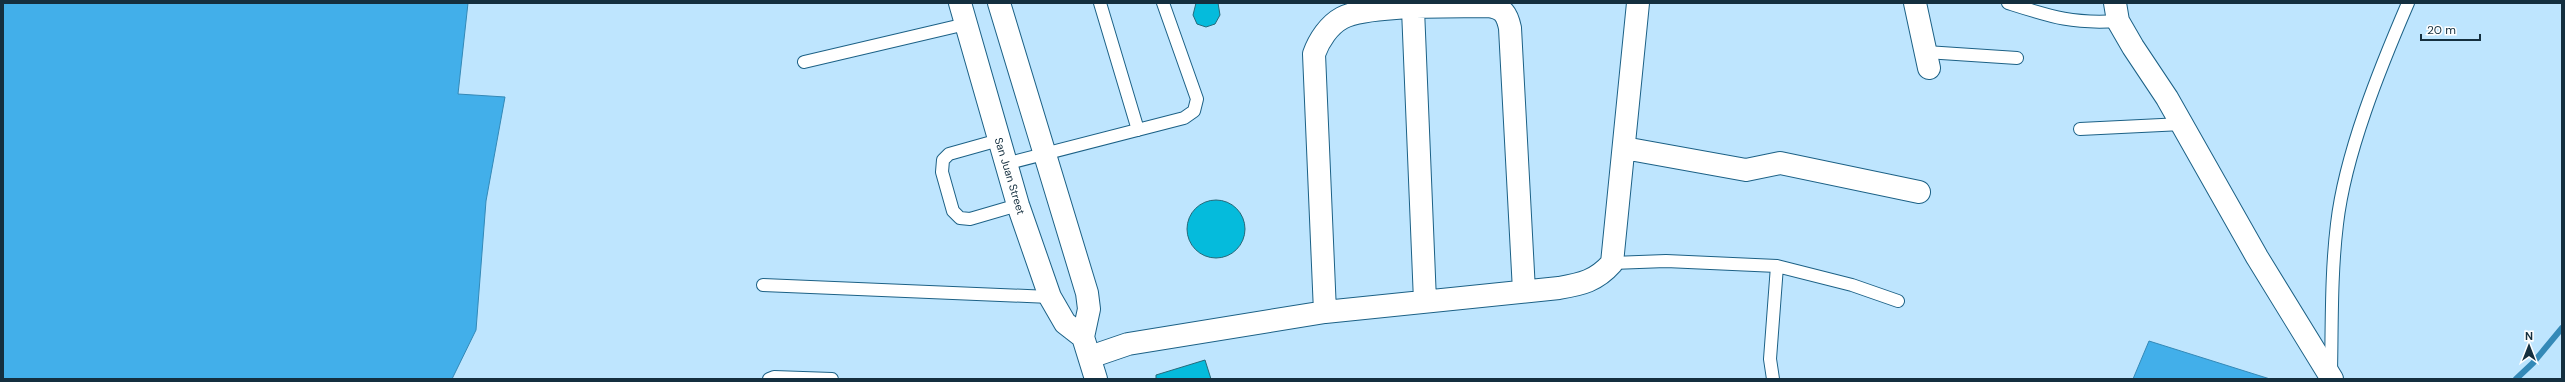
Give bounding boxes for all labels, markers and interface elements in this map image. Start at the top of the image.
scale bar [2421,16,2480,42]
text: 20 m [2427,22,2456,38]
street label: San Juan Street [992,136,1028,216]
north arrow [2509,326,2549,366]
text: N [2525,329,2533,343]

